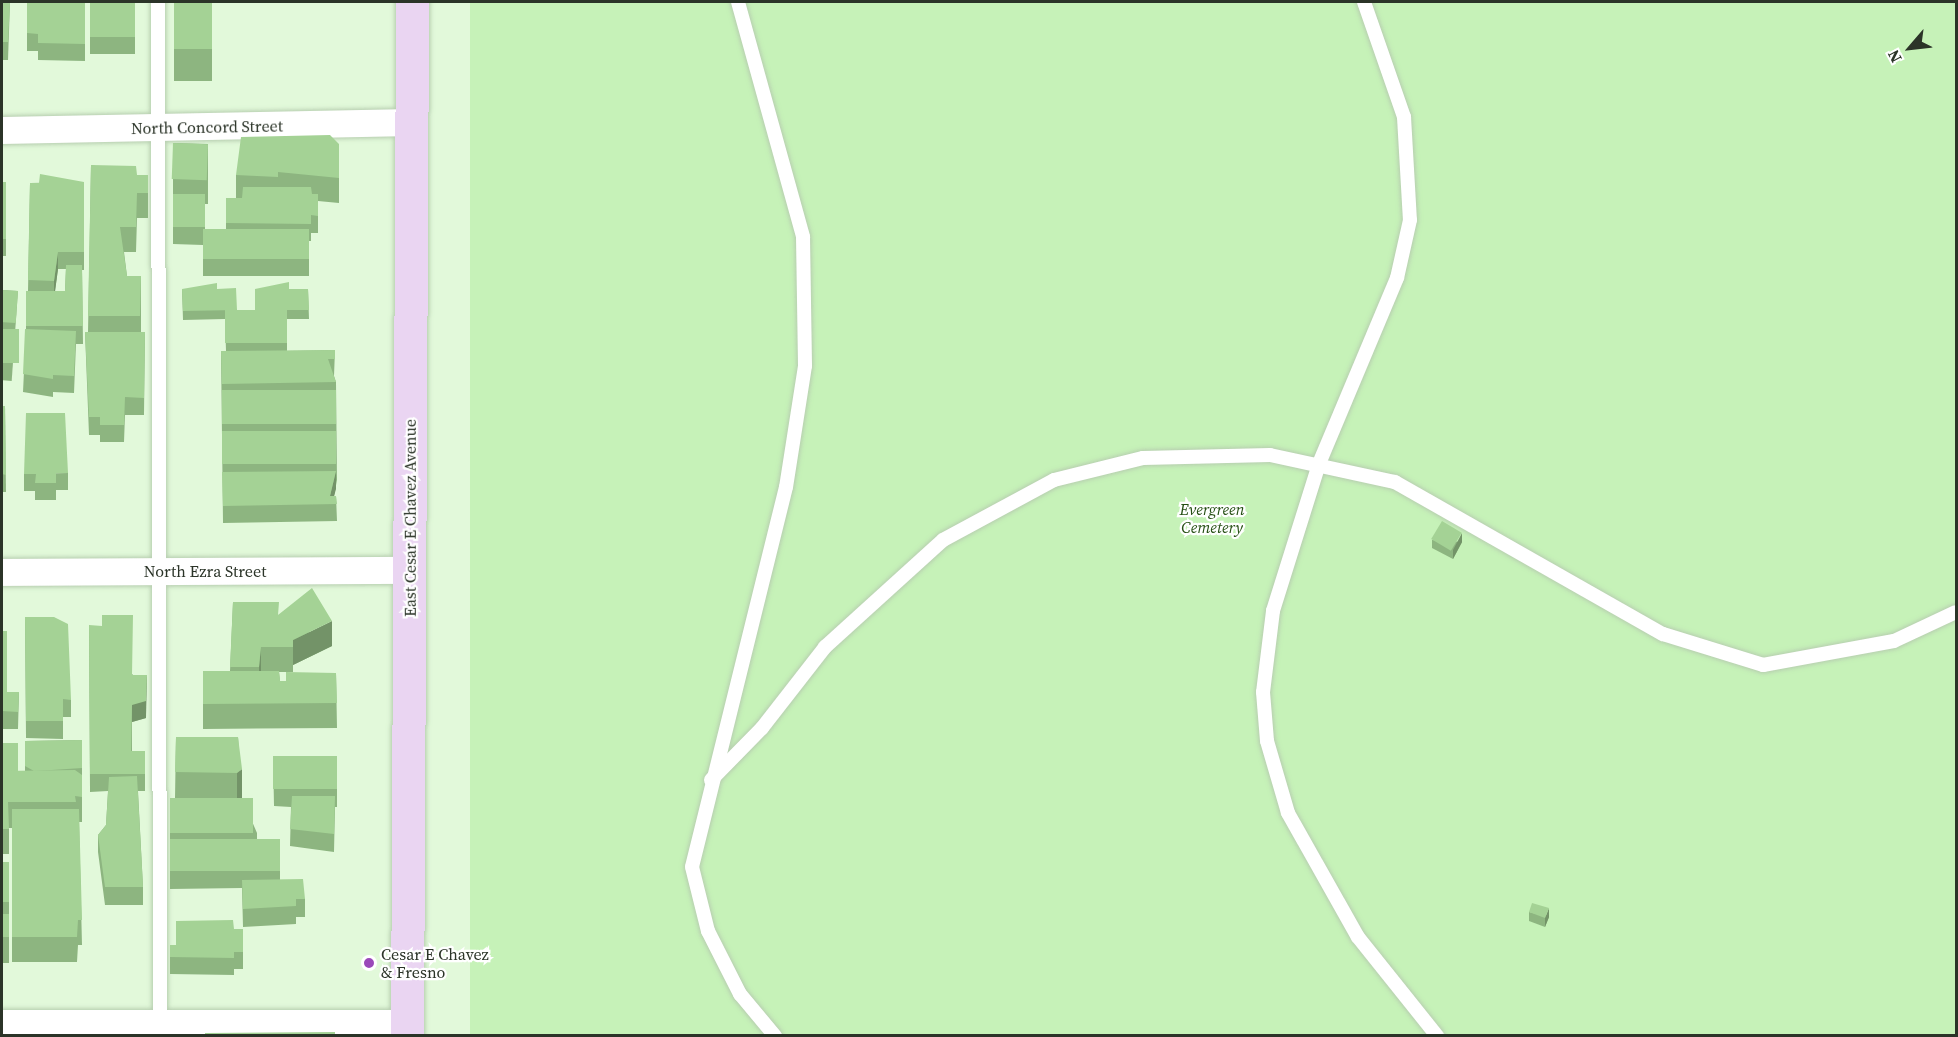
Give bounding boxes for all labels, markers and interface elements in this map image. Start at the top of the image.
north arrow [1880,18,1940,78]
text: N [1882,46,1907,67]
street label: North Concord Street [131,116,283,138]
street label: East Cesar E Chavez Avenue [400,419,420,617]
park label: Evergreen Cemetery [1179,499,1245,537]
street label: North Ezra Street [144,561,266,581]
place label: Cesar E Chavez & Fresno [381,944,489,982]
marker: Cesar E Chavez & Fresno [362,956,376,970]

